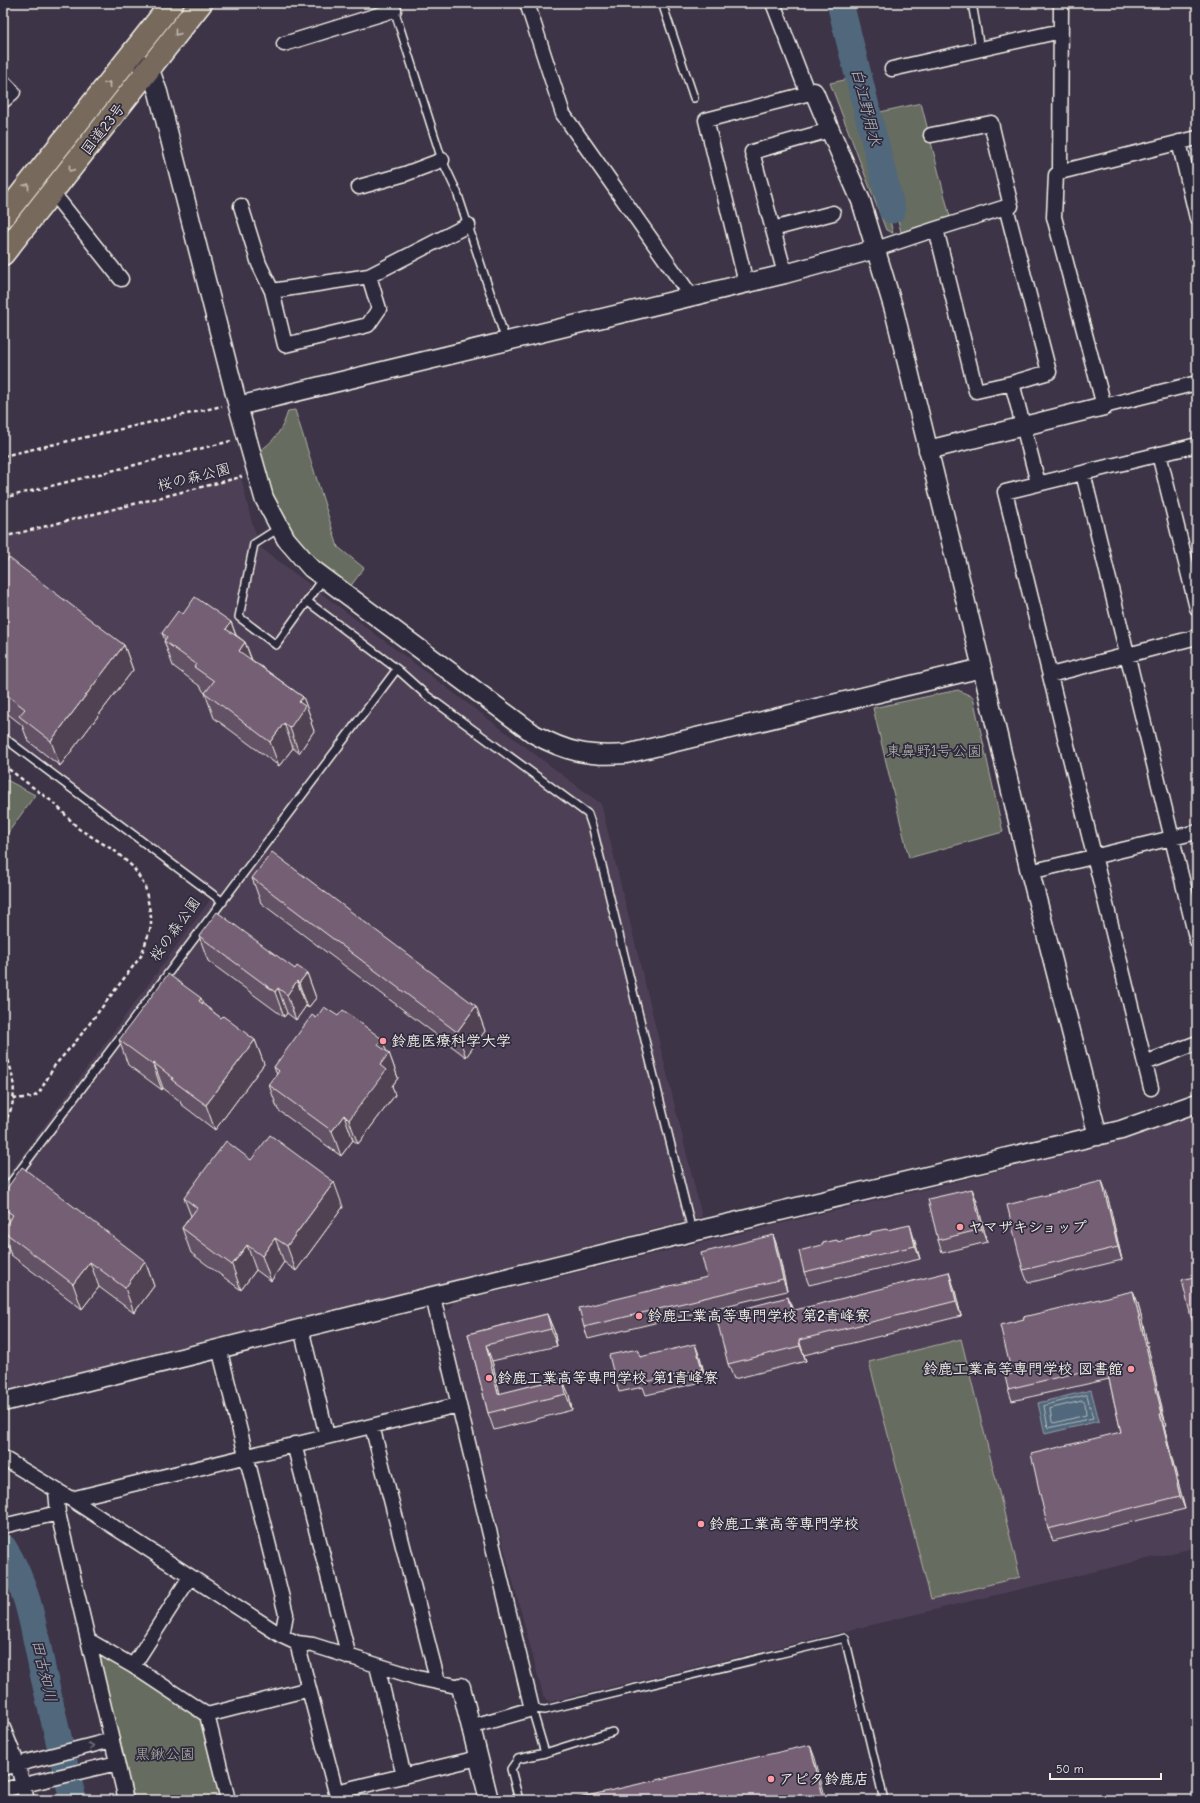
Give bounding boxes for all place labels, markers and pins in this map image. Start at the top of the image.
place label: 鈴鹿医療科学大学 [391,1032,511,1050]
marker: 鈴鹿医療科学大学 [378,1036,388,1046]
place label: ヤマザキショップ [968,1218,1087,1236]
marker: ヤマザキショップ [955,1222,965,1232]
place label: 鈴鹿工業高等専門学校 第2青峰寮 [647,1307,870,1325]
marker: 鈴鹿工業高等専門学校 第2青峰寮 [634,1311,644,1321]
place label: 鈴鹿工業高等専門学校 図書館 [923,1360,1123,1378]
marker: 鈴鹿工業高等専門学校 図書館 [1126,1364,1136,1374]
place label: 鈴鹿工業高等専門学校 第1青峰寮 [497,1369,718,1387]
marker: 鈴鹿工業高等専門学校 第1青峰寮 [484,1373,494,1383]
place label: 鈴鹿工業高等専門学校 [709,1515,859,1533]
marker: 鈴鹿工業高等専門学校 [696,1519,706,1529]
place label: アピタ鈴鹿店 [779,1770,869,1788]
marker: アピタ鈴鹿店 [766,1774,776,1784]

